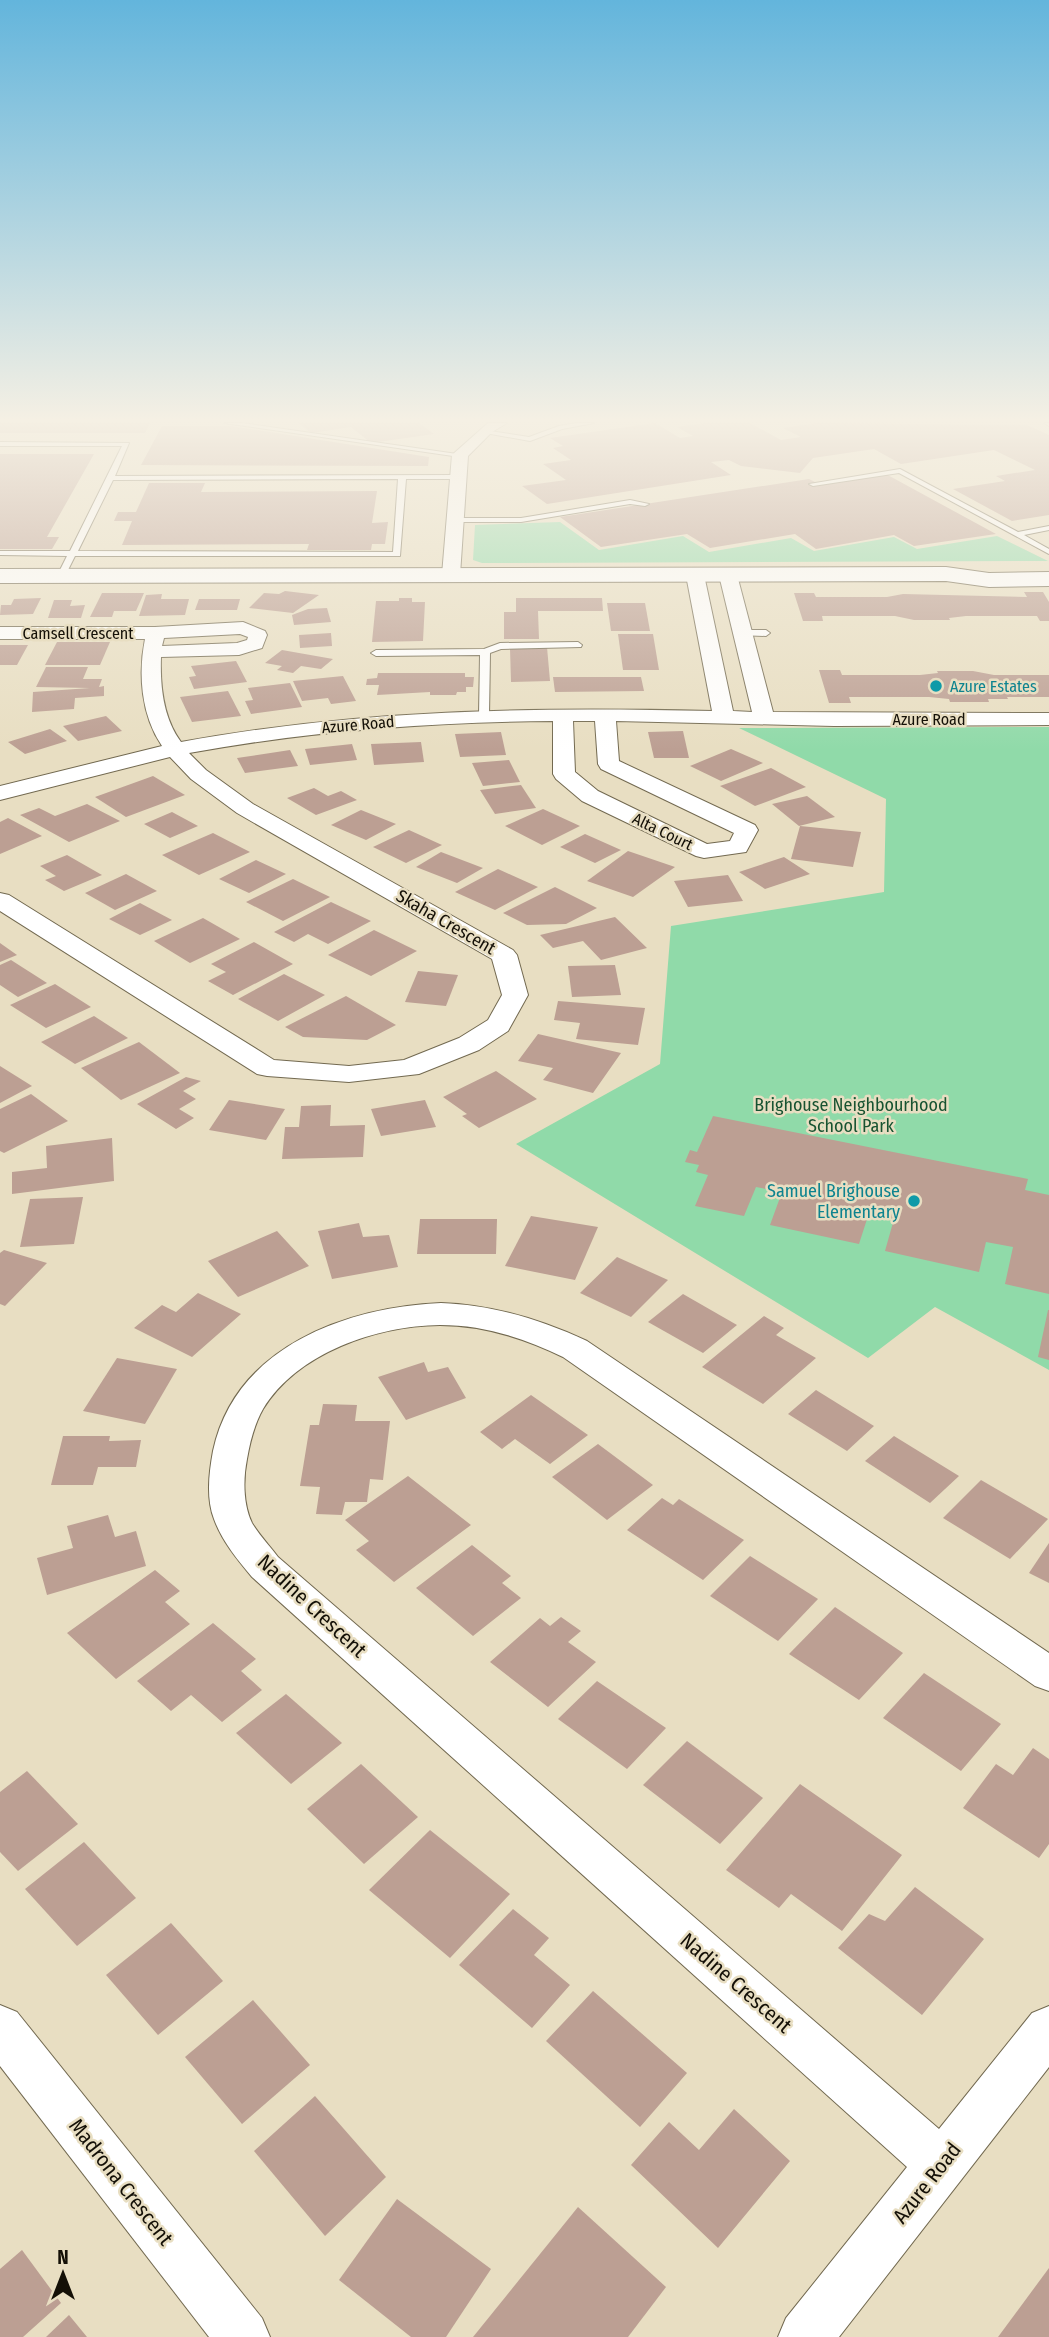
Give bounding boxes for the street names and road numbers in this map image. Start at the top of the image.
street label: Camsell Crescent [23,624,134,643]
street label: Azure Road [893,710,965,729]
street label: Azure Road [321,712,395,737]
street label: Alta Court [630,809,697,855]
street label: Skaha Crescent [392,885,500,959]
street label: Nadine Crescent [252,1549,372,1663]
street label: Nadine Crescent [675,1927,797,2039]
street label: Madrona Crescent [63,2113,179,2251]
street label: Azure Road [887,2137,967,2229]

